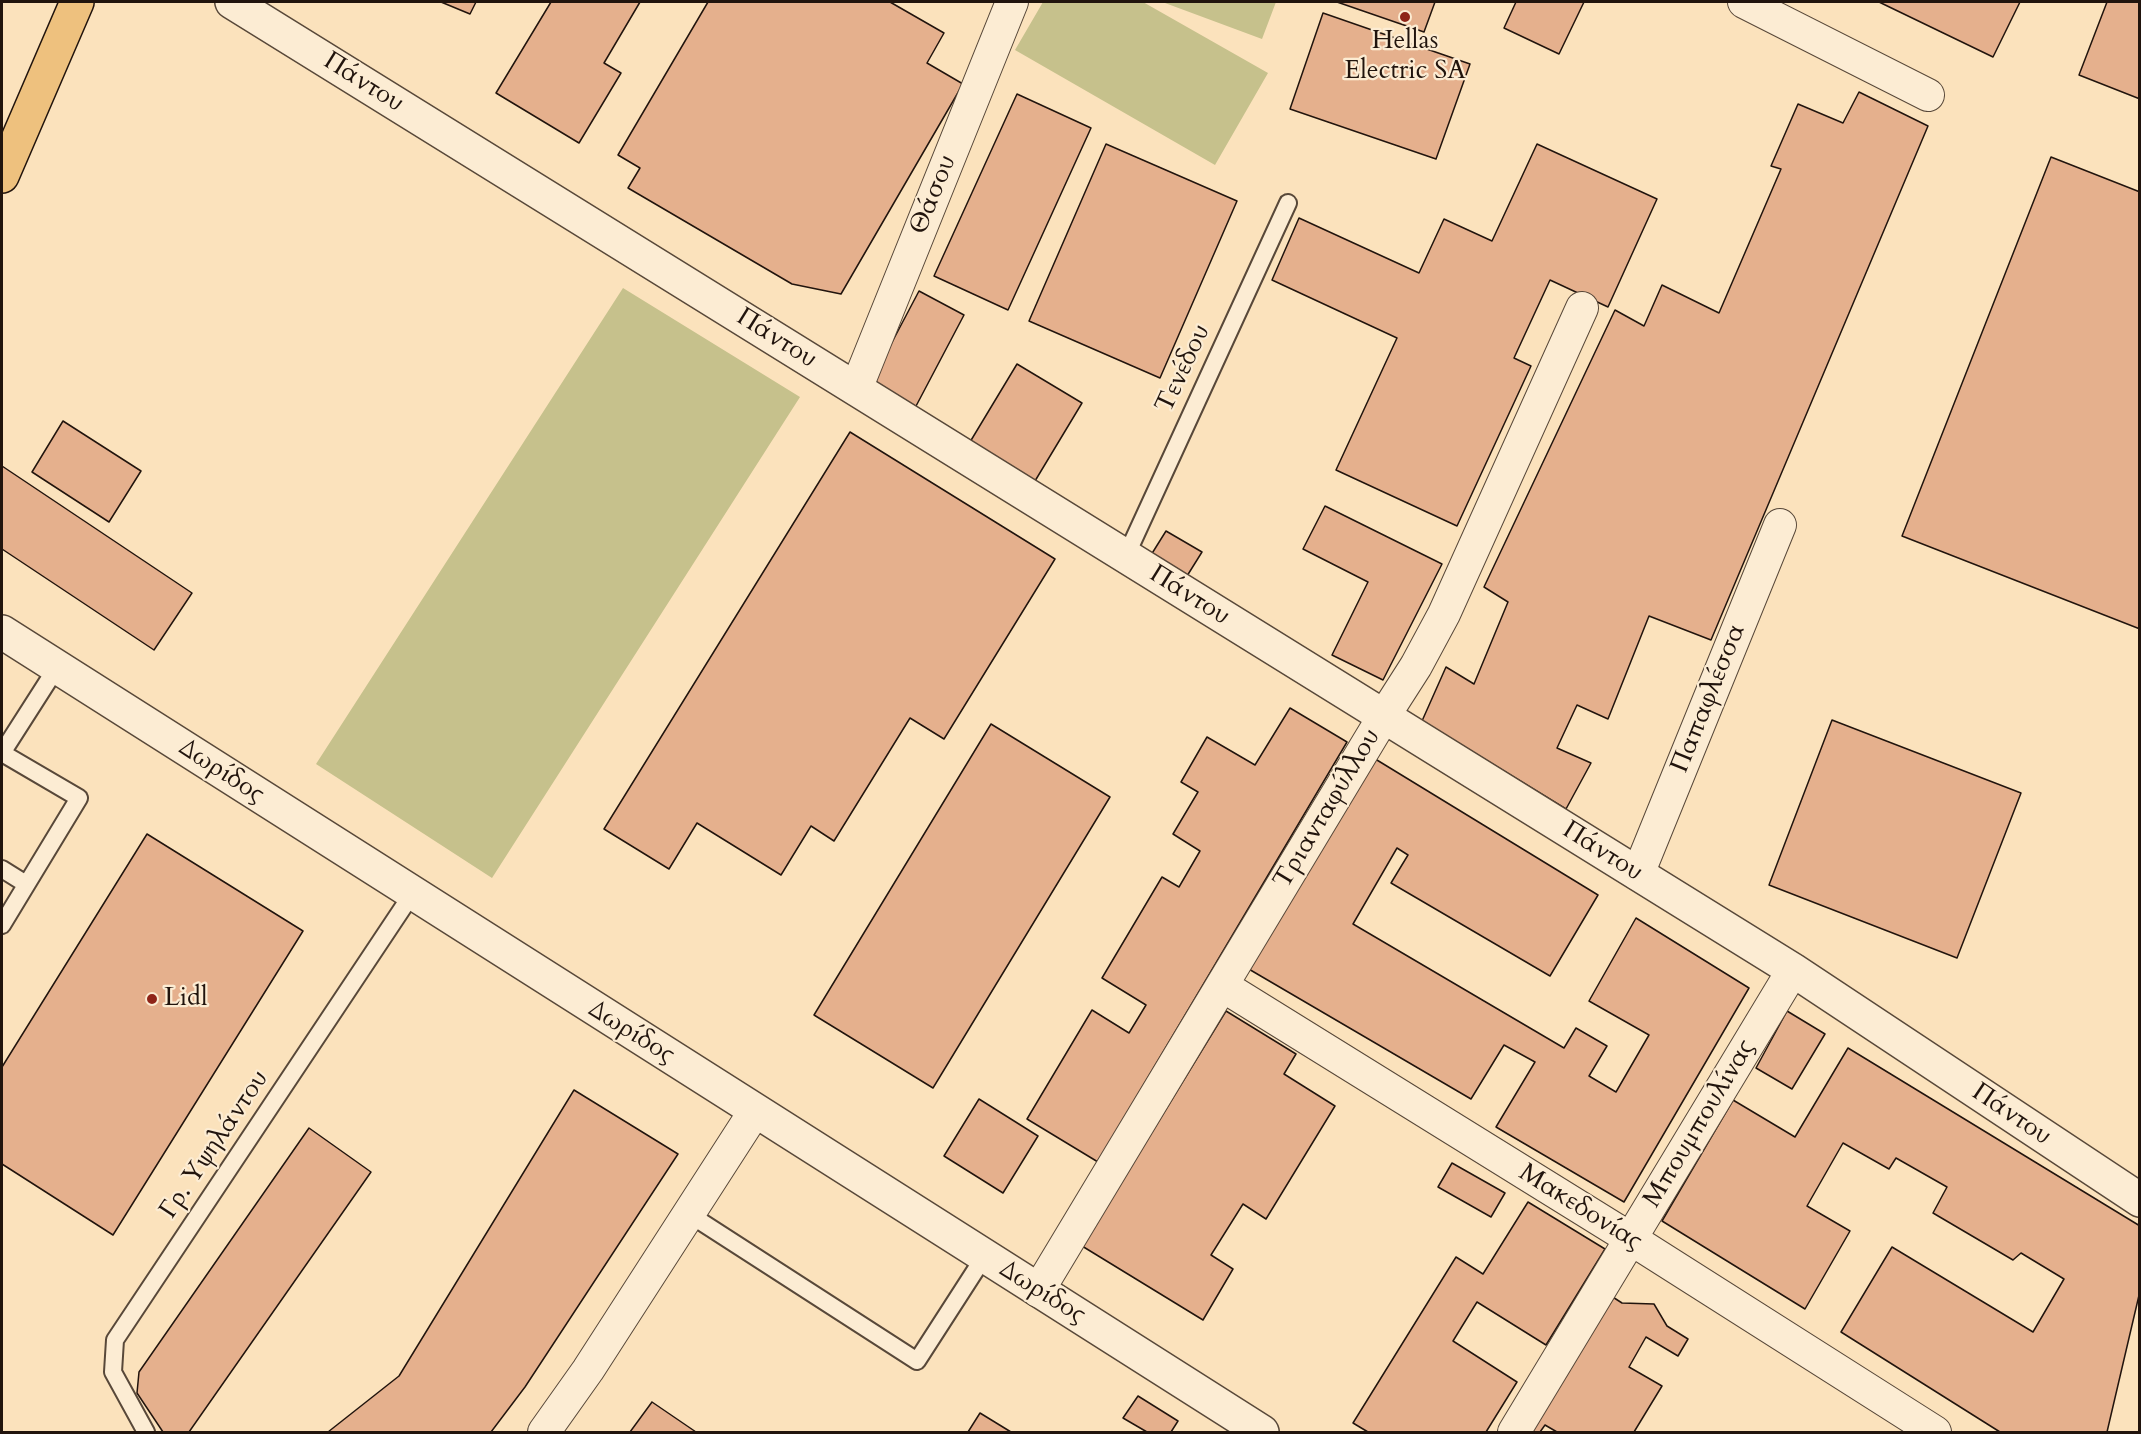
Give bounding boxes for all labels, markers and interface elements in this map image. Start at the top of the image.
marker: Hellas Electric SA [1398,10,1412,24]
place label: Hellas Electric SA [1344,26,1466,88]
street label: Πάντου [317,46,409,120]
street label: Θάσου [904,151,964,239]
street label: Πάντου [730,302,822,376]
street label: Τενέδου [1150,320,1218,418]
street label: Πάντου [1143,559,1235,633]
street label: Παπαφλέσσα [1665,620,1753,778]
street label: Τριανταφύλλου [1268,723,1388,895]
street label: Δωρίδος [172,733,270,811]
street label: Πάντου [1556,815,1648,889]
place label: Lidl [164,983,207,1015]
marker: Lidl [145,992,159,1006]
street label: Δωρίδος [582,994,680,1072]
street label: Μπουμπουλίνας [1638,1034,1762,1214]
street label: Γρ. Υψηλάντου [154,1065,276,1225]
street label: Πάντου [1965,1077,2057,1153]
street label: Μακεδονίας [1513,1158,1647,1258]
street label: Δωρίδος [993,1254,1091,1332]

